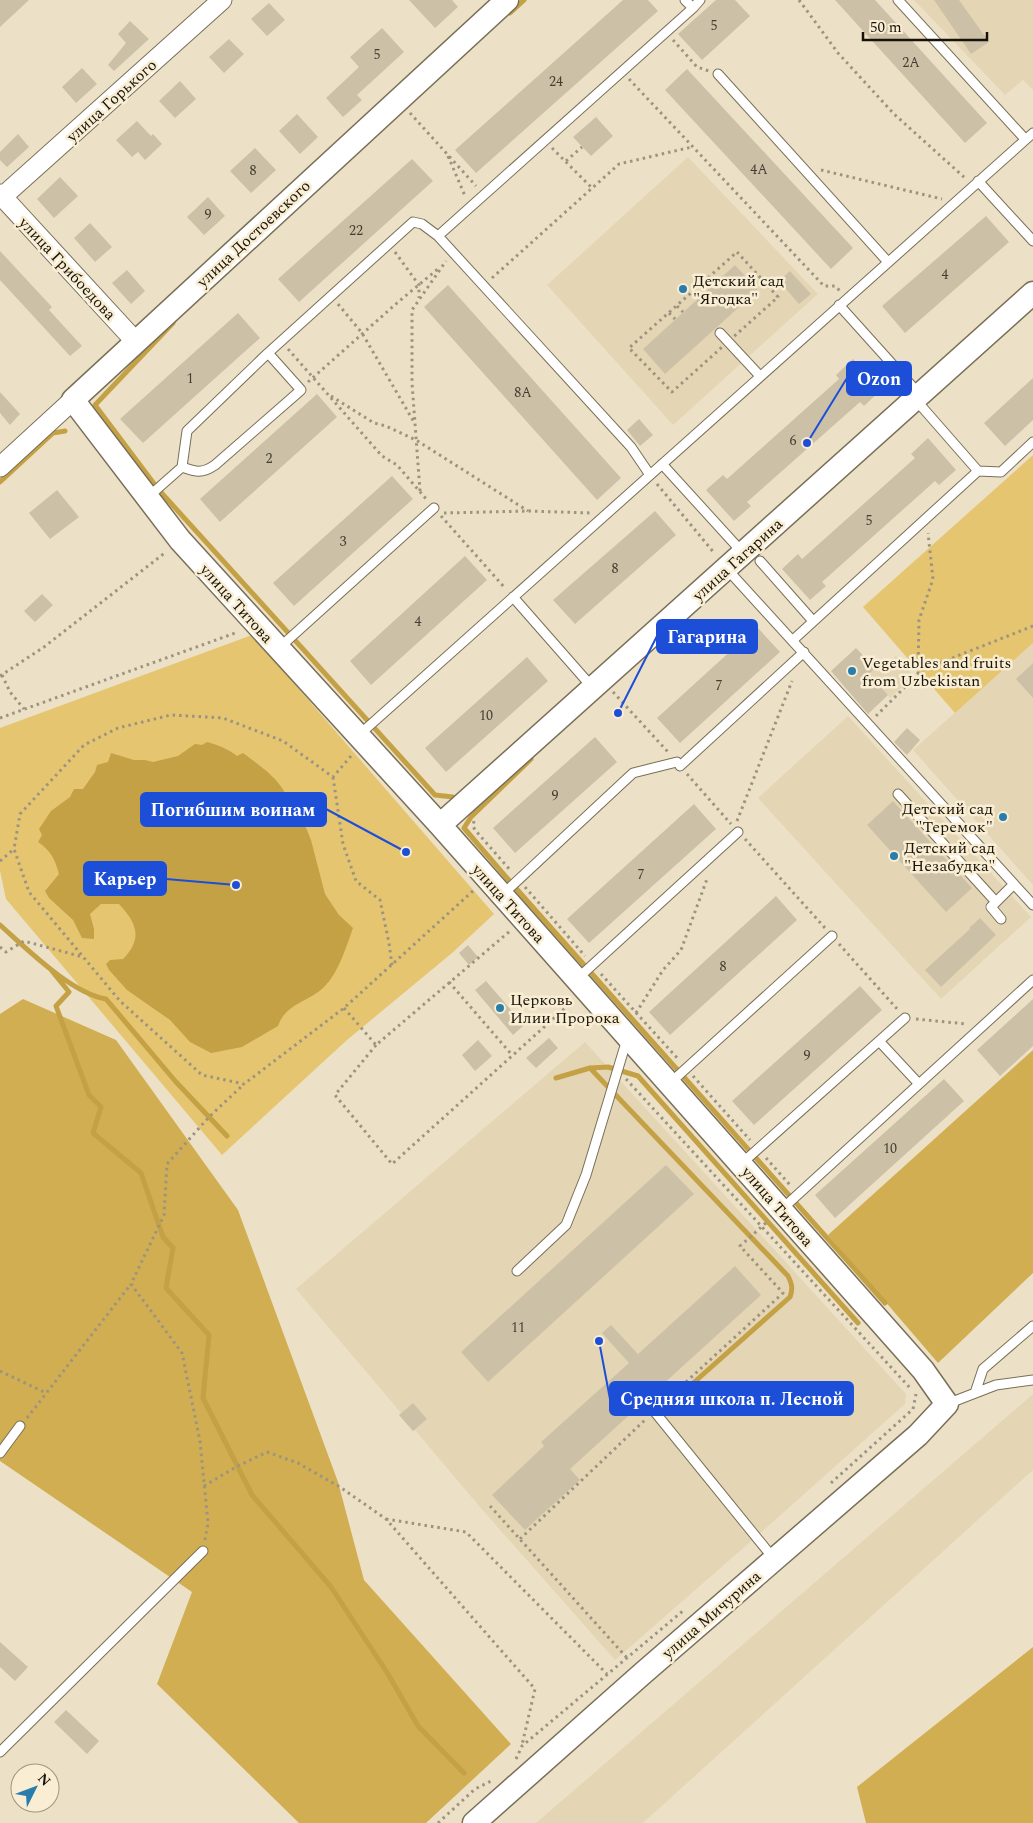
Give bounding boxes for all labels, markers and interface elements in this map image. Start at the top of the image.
scale bar [863,10,987,42]
house number: 5 [711,15,718,36]
text: 50 m [870,16,902,39]
house number: 5 [374,44,381,65]
house number: 2А [902,52,920,73]
street label: улица Горького [60,54,162,149]
house number: 24 [549,71,563,92]
house number: 4А [750,159,768,180]
house number: 8 [250,160,257,181]
street label: улица Достоевского [191,174,316,294]
house number: 9 [205,204,212,225]
street label: улица Грибоедова [12,211,122,326]
house number: 22 [349,220,363,241]
house number: 4 [942,264,949,285]
place label: Детский сад "Ягодка" [693,269,784,311]
marker: Детский сад "Ягодка" [677,283,689,295]
callout: Ozon [847,362,911,395]
text: Ozon [857,366,901,393]
house number: 1 [187,368,194,389]
house number: 8А [514,382,532,403]
house number: 6 [790,430,797,451]
house number: 2 [266,448,273,469]
house number: 5 [866,510,873,531]
street label: улица Гагарина [686,512,788,608]
house number: 3 [340,531,347,552]
street label: улица Титова [193,558,279,649]
house number: 8 [612,558,619,579]
house number: 4 [415,611,422,632]
callout: Гагарина [657,620,757,653]
text: Гагарина [667,624,748,651]
place label: Vegetables and fruits from Uzbekistan [862,651,1011,693]
marker: Vegetables and fruits from Uzbekistan [846,665,858,677]
house number: 7 [716,675,723,696]
house number: 10 [479,705,493,726]
house number: 9 [552,785,559,806]
callout: Погибшим воинам [141,793,326,826]
text: Погибшим воинам [151,797,315,824]
place label: Детский сад "Теремок" [902,797,993,839]
marker: Детский сад "Теремок" [997,811,1009,823]
place label: Детский сад "Незабудка" [904,836,995,878]
marker: Детский сад "Незабудка" [888,850,900,862]
street label: улица Титова [465,858,551,949]
callout: Карьер [84,862,166,895]
house number: 7 [638,864,645,885]
text: Карьер [94,866,156,893]
house number: 8 [720,956,727,977]
place label: Церковь Илии Пророка [510,988,620,1030]
marker: Церковь Илии Пророка [494,1002,506,1014]
house number: 9 [804,1045,811,1066]
house number: 10 [883,1138,897,1159]
street label: улица Титова [735,1160,819,1252]
house number: 11 [511,1317,525,1338]
callout: Средняя школа п. Лесной [610,1382,853,1415]
text: Средняя школа п. Лесной [620,1386,844,1413]
street label: улица Мичурина [656,1565,767,1665]
north arrow [10,1763,60,1813]
text: N [33,1768,56,1791]

